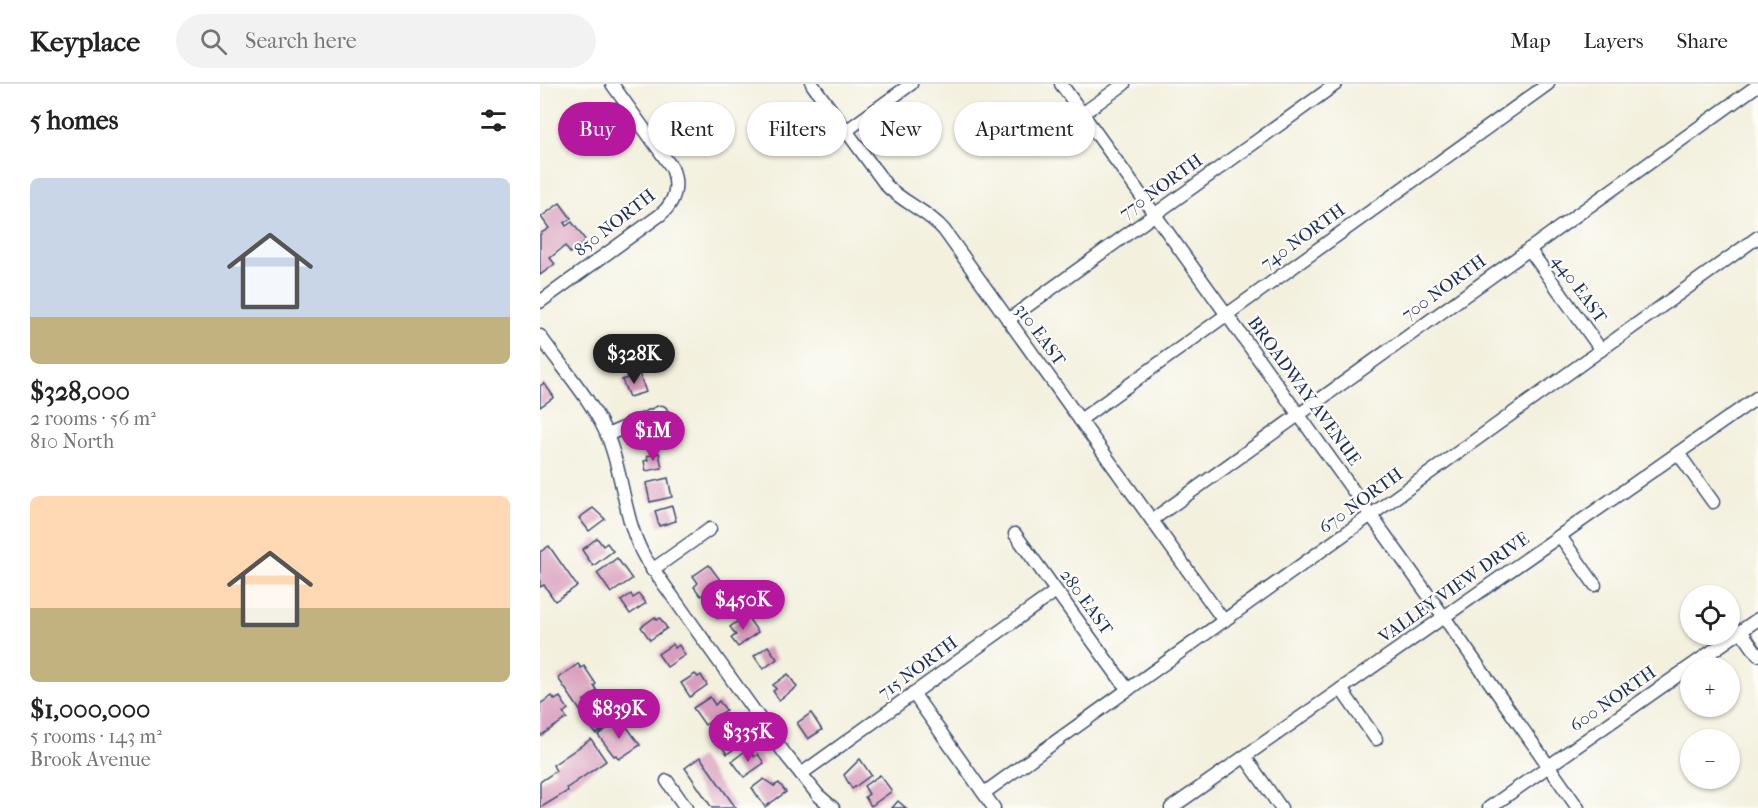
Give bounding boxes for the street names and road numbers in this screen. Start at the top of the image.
street label: 770 NORTH [1115,150,1207,224]
street label: 850 NORTH [570,185,660,261]
street label: 740 NORTH [1257,199,1349,275]
street label: 700 NORTH [1398,250,1490,326]
street label: 440 EAST [1547,251,1611,328]
street label: 310 EAST [1010,300,1070,371]
street label: BROADWAY AVENUE [1243,313,1365,469]
street label: 670 NORTH [1315,464,1407,538]
street label: VALLEY VIEW DRIVE [1374,528,1533,648]
street label: 280 EAST [1055,565,1117,640]
street label: 715 NORTH [874,632,962,704]
street label: 600 NORTH [1566,662,1660,736]

